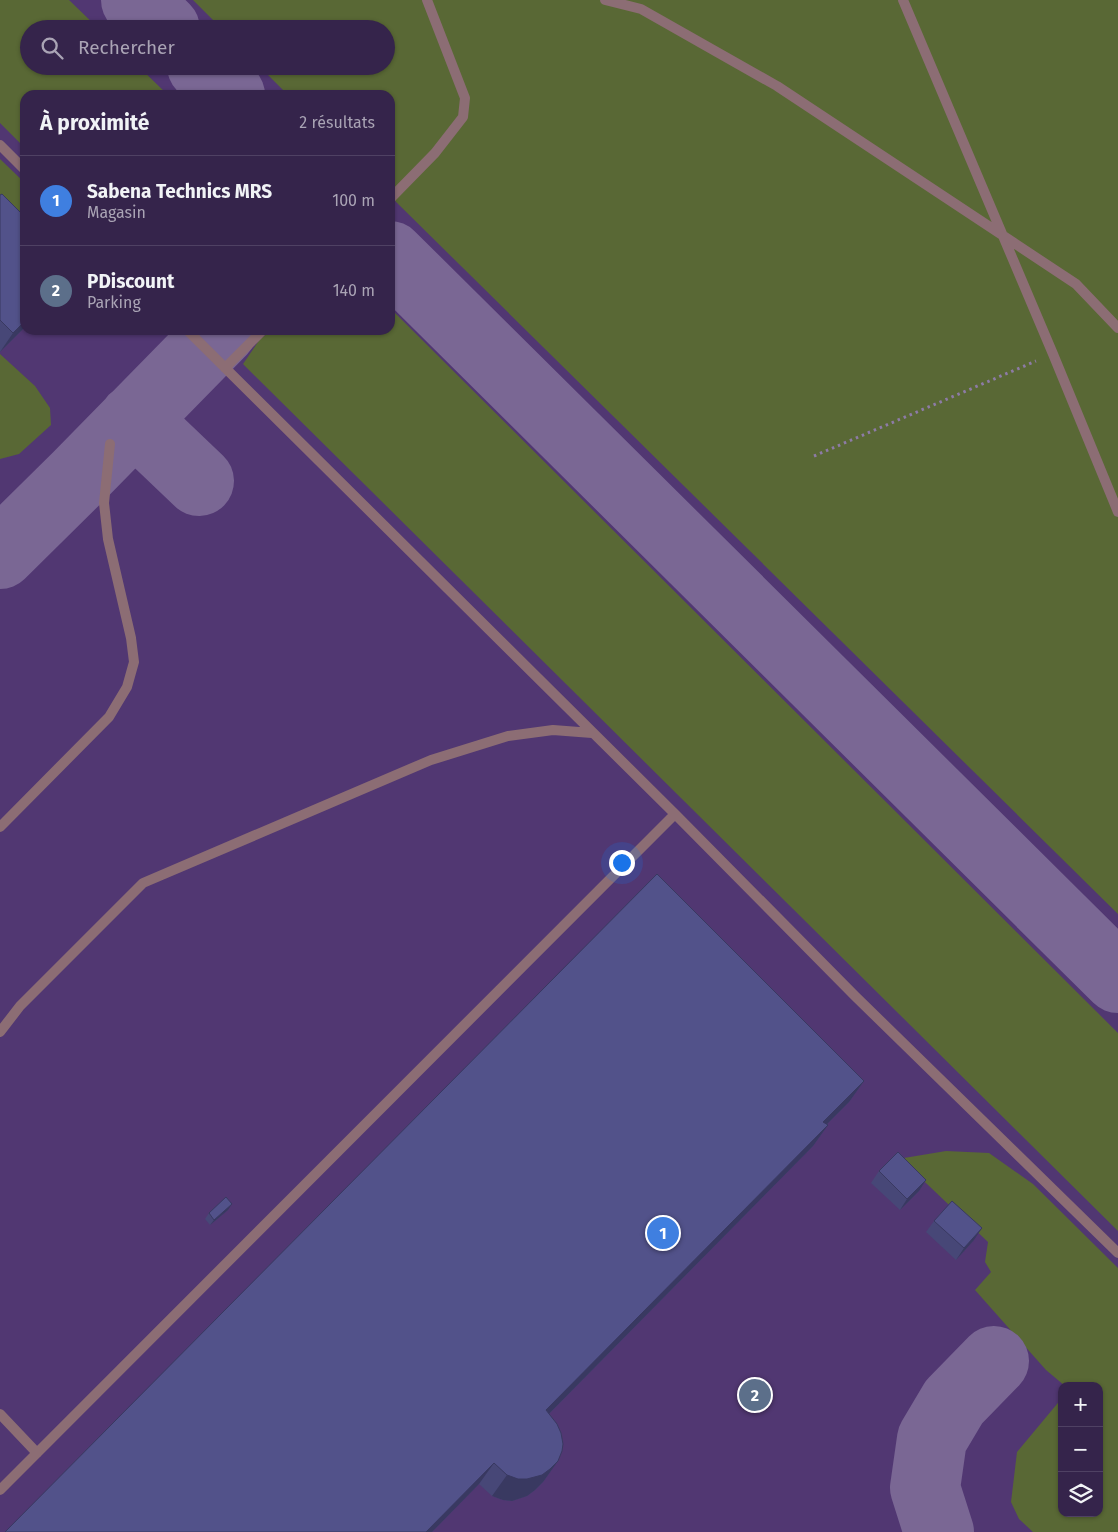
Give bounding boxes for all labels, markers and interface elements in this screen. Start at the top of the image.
search box [20,20,395,75]
icon: search [38,34,66,62]
text: Rechercher [78,36,175,59]
text: À proximité [40,110,149,136]
text: 2 résultats [299,113,375,132]
text: Sabena Technics MRS [87,180,272,203]
text: 1 [52,191,60,210]
text: 100 m [332,191,375,210]
text: Magasin [87,203,146,222]
text: PDiscount [87,270,174,293]
text: 2 [52,281,60,300]
text: 140 m [333,281,375,300]
text: Parking [87,293,141,312]
your location [609,850,635,876]
pin: 1 [647,1214,679,1252]
pin: 2 [739,1376,771,1414]
map controls [1058,1382,1103,1517]
button: + [1058,1382,1103,1427]
button: − [1058,1427,1103,1472]
button: layers [1058,1472,1103,1517]

